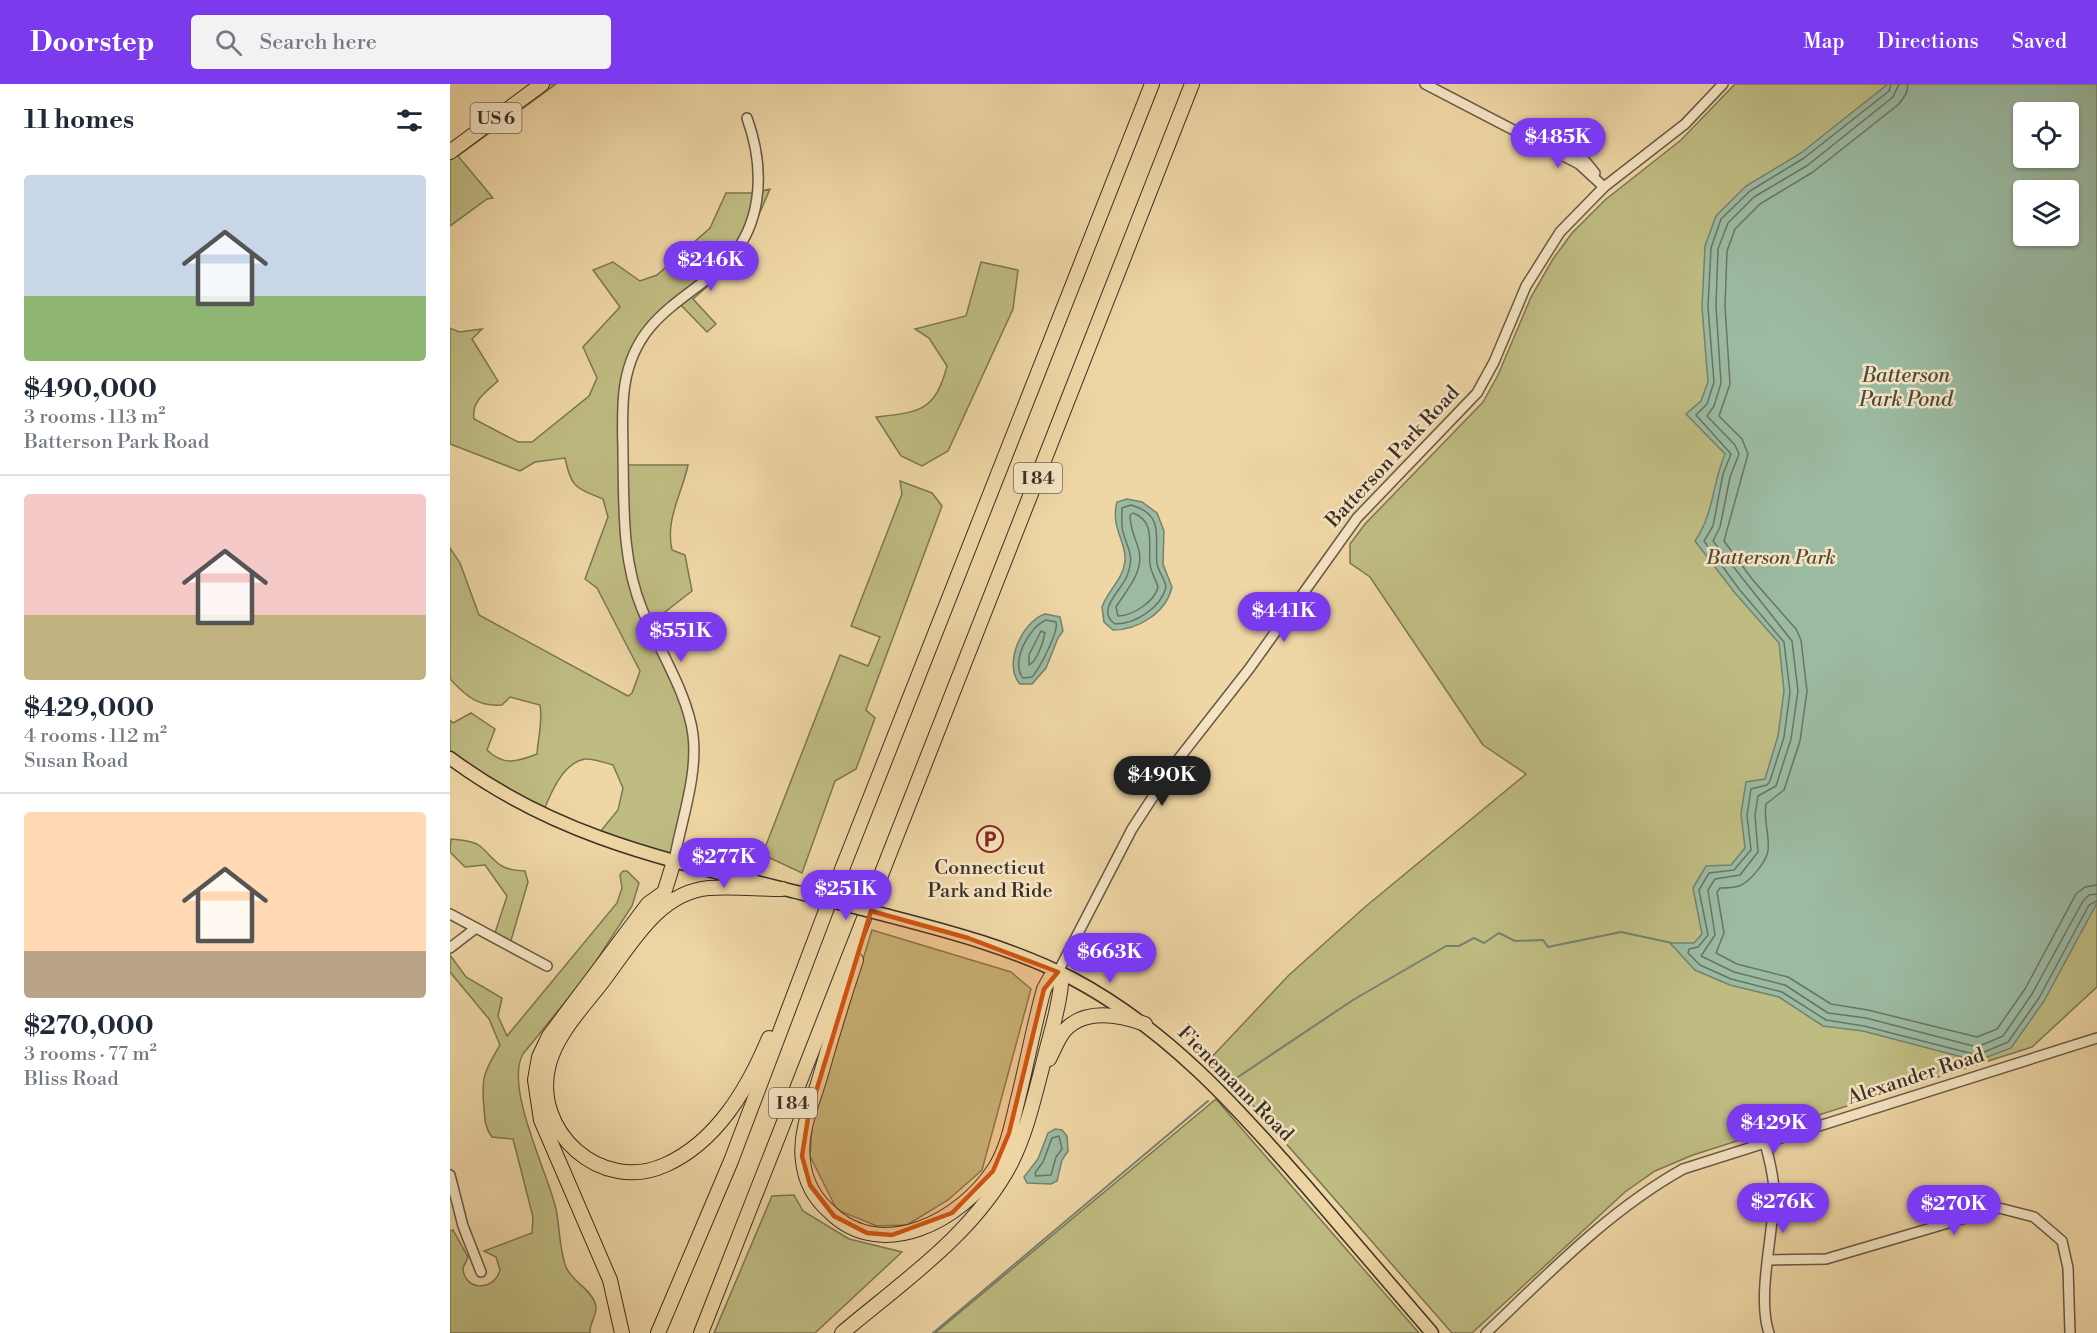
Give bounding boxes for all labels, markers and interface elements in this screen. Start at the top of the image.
search box [191,15,611,69]
text: Doorstep [30,25,155,60]
icon: search [212,26,245,59]
text: Search here [260,29,377,56]
text: Map [1803,29,1845,55]
text: Directions [1878,29,1979,55]
text: Saved [2012,29,2067,55]
map controls [2013,102,2079,246]
button: locate [2013,102,2079,168]
road number: US 6 [470,103,522,133]
text: 11 homes [24,104,134,136]
icon: filters [393,104,426,137]
pin: $485K [1516,118,1600,169]
text: $485K [1525,125,1591,150]
button: layers [2013,180,2079,246]
icon: home [171,214,279,322]
pin: $246K [669,241,753,292]
text: $246K [678,248,744,273]
water label: Batterson Park Pond [1858,363,1954,413]
text: $490,000 [24,373,157,405]
street label: Batterson Park Road [1320,380,1466,534]
text: 3 rooms · 113 m² [24,405,165,430]
text: Batterson Park Road [24,430,209,455]
road number: I 84 [1014,463,1062,493]
icon: home [171,533,279,641]
park label: Batterson Park [1705,546,1836,571]
pin: $441K [1242,592,1326,643]
text: $441K [1252,599,1316,624]
pin: $551K [639,612,723,663]
text: $551K [650,619,712,644]
text: $429,000 [24,692,154,724]
text: 4 rooms · 112 m² [24,724,167,749]
text: Susan Road [24,749,128,774]
pin: $490K [1120,756,1204,807]
text: $490K [1128,763,1196,788]
parking icon: Connecticut Park and Ride [975,824,1005,854]
pin: $277K [682,838,766,889]
text: $277K [692,845,756,870]
icon: home [171,851,279,959]
place label: Connecticut Park and Ride [927,856,1053,904]
pin: $251K [804,870,888,921]
text: $251K [815,877,877,902]
pin: $663K [1068,933,1152,984]
text: $663K [1077,940,1143,965]
text: $270,000 [24,1010,154,1042]
street label: Fienemann Road [1172,1021,1299,1148]
text: 3 rooms · 77 m² [24,1042,157,1067]
street label: Alexander Road [1843,1043,1988,1111]
text: Bliss Road [24,1067,119,1092]
road number: I 84 [769,1088,817,1118]
pin: $429K [1732,1104,1816,1155]
text: $429K [1741,1111,1807,1136]
pin: $276K [1741,1183,1825,1234]
pin: $270K [1912,1185,1996,1236]
text: $276K [1751,1190,1815,1215]
text: $270K [1921,1192,1987,1217]

